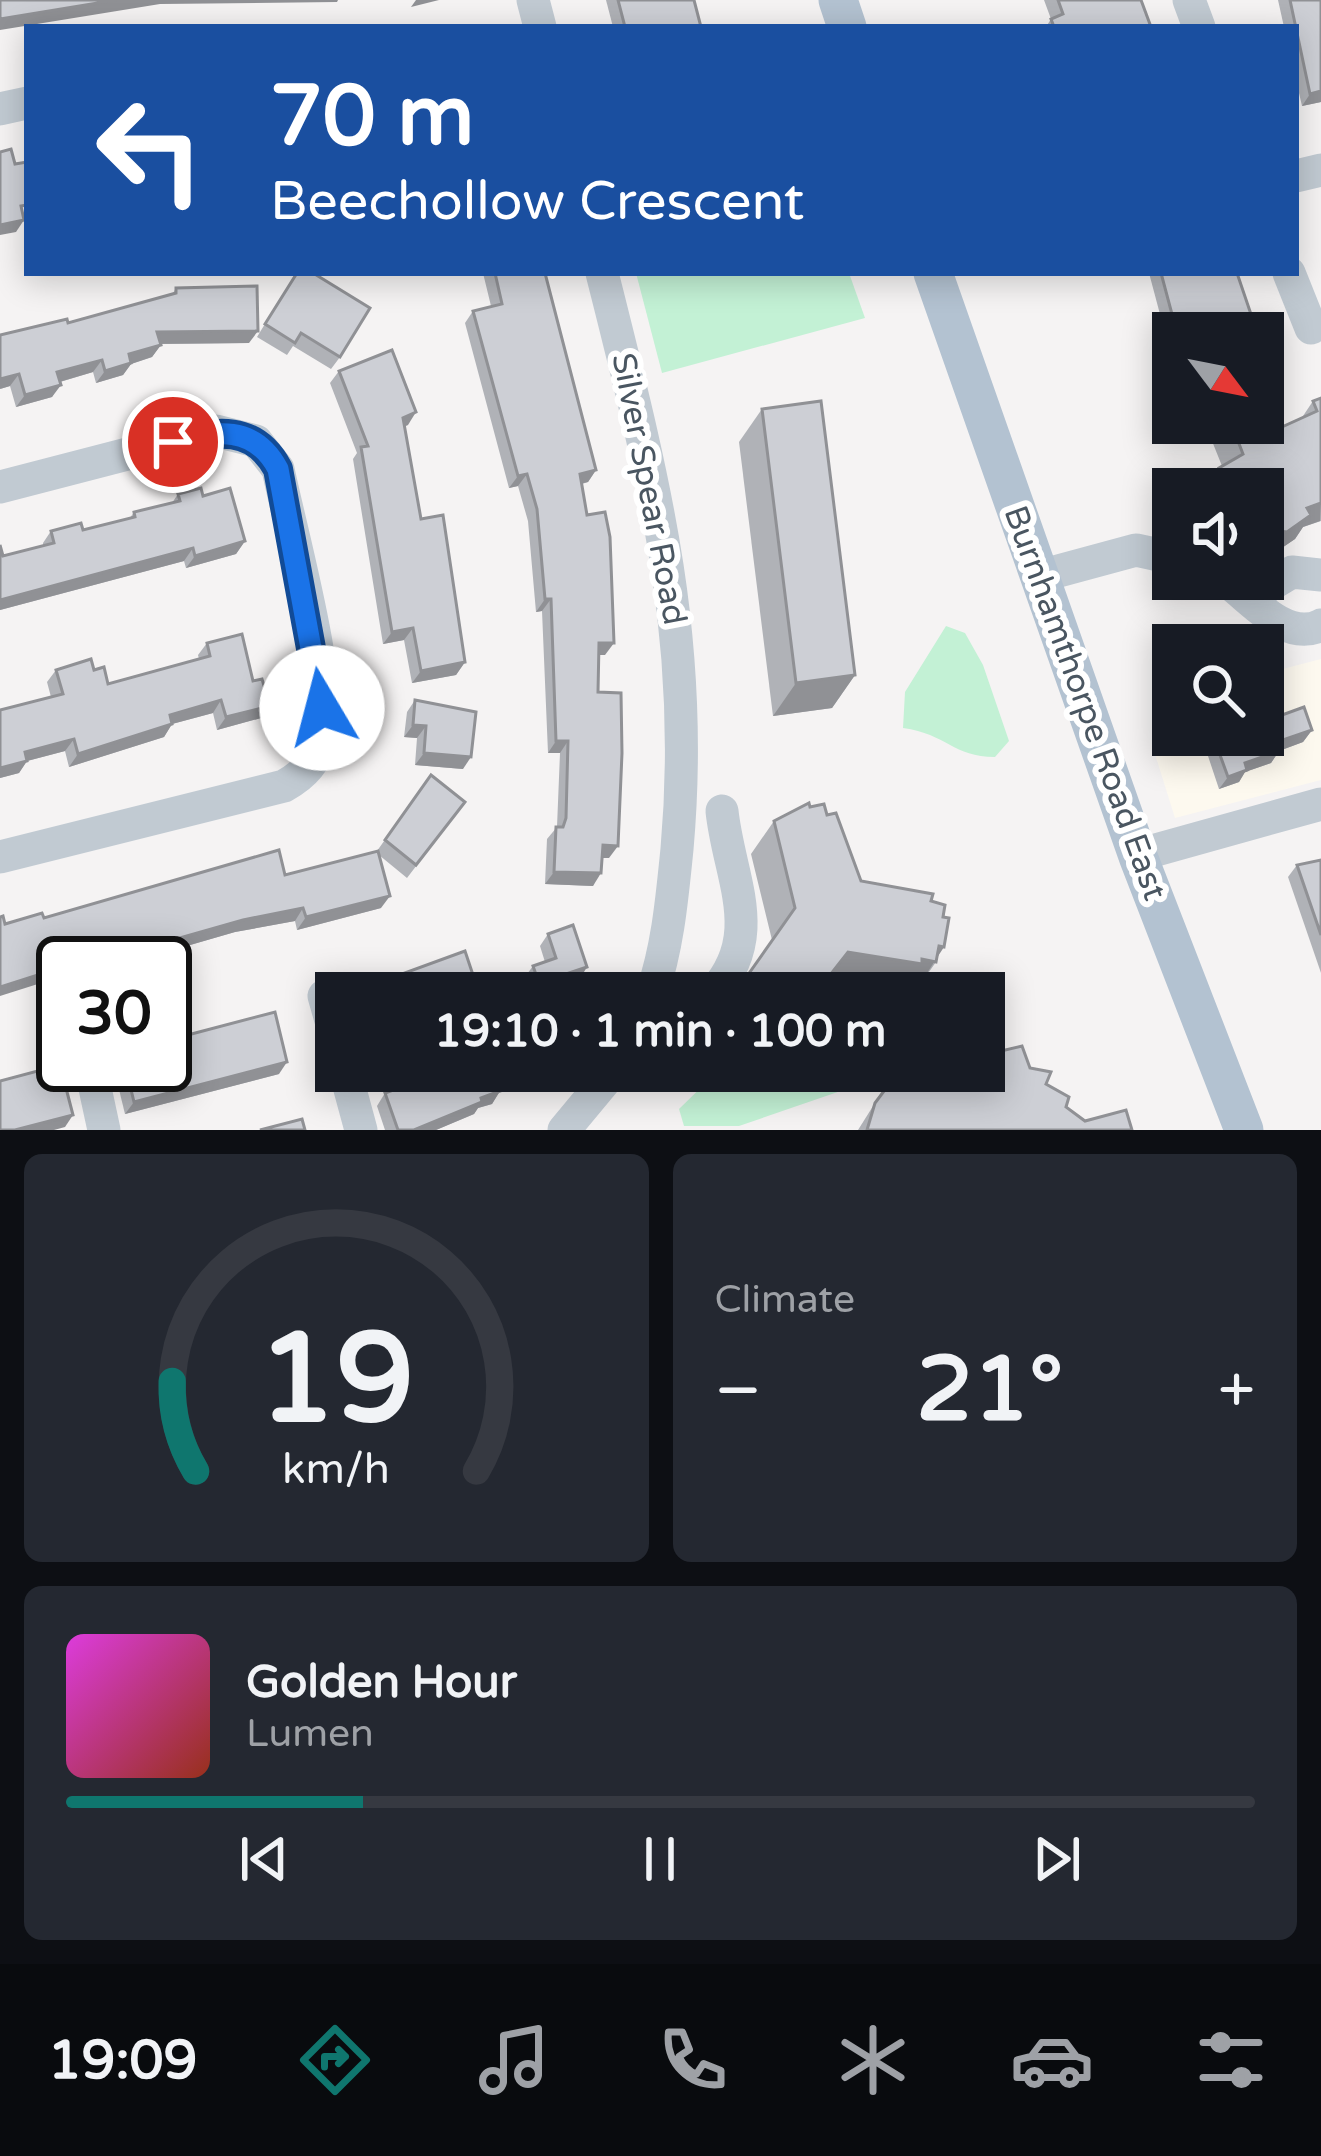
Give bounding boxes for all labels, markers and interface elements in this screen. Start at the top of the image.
text: 70 m [270,67,474,168]
icon: left [72,72,228,228]
text: Beechollow Crescent [270,169,804,234]
north arrow [1152,312,1284,444]
map controls [1152,312,1284,756]
street label: Silver Spear Road [604,350,694,628]
pin [122,391,224,493]
icon: arrive [140,409,206,475]
button: sound [1152,468,1284,600]
street label: Burnhamthorpe Road East [995,501,1175,905]
button: search [1152,624,1284,756]
position arrow [259,645,385,771]
speed limit sign: 30 [36,936,192,1092]
text: 19:10 · 1 min · 100 m [434,1005,886,1059]
text: Climate [715,1276,855,1323]
text: 19 [258,1305,415,1456]
text: 21° [916,1336,1063,1445]
text: − [715,1351,762,1431]
text: + [1218,1351,1255,1431]
text: km/h [282,1444,390,1495]
text: Golden Hour [246,1656,517,1710]
text: Lumen [246,1710,374,1757]
icon: previous [231,1826,297,1892]
icon: pause [627,1826,693,1892]
icon: next [1024,1826,1090,1892]
icon: directions [293,2018,377,2102]
icon: music [472,2018,556,2102]
icon: phone [651,2018,735,2102]
icon: climate [831,2018,915,2102]
icon: car [1010,2018,1094,2102]
icon: filters [1189,2018,1273,2102]
text: 19:09 [48,2028,197,2093]

